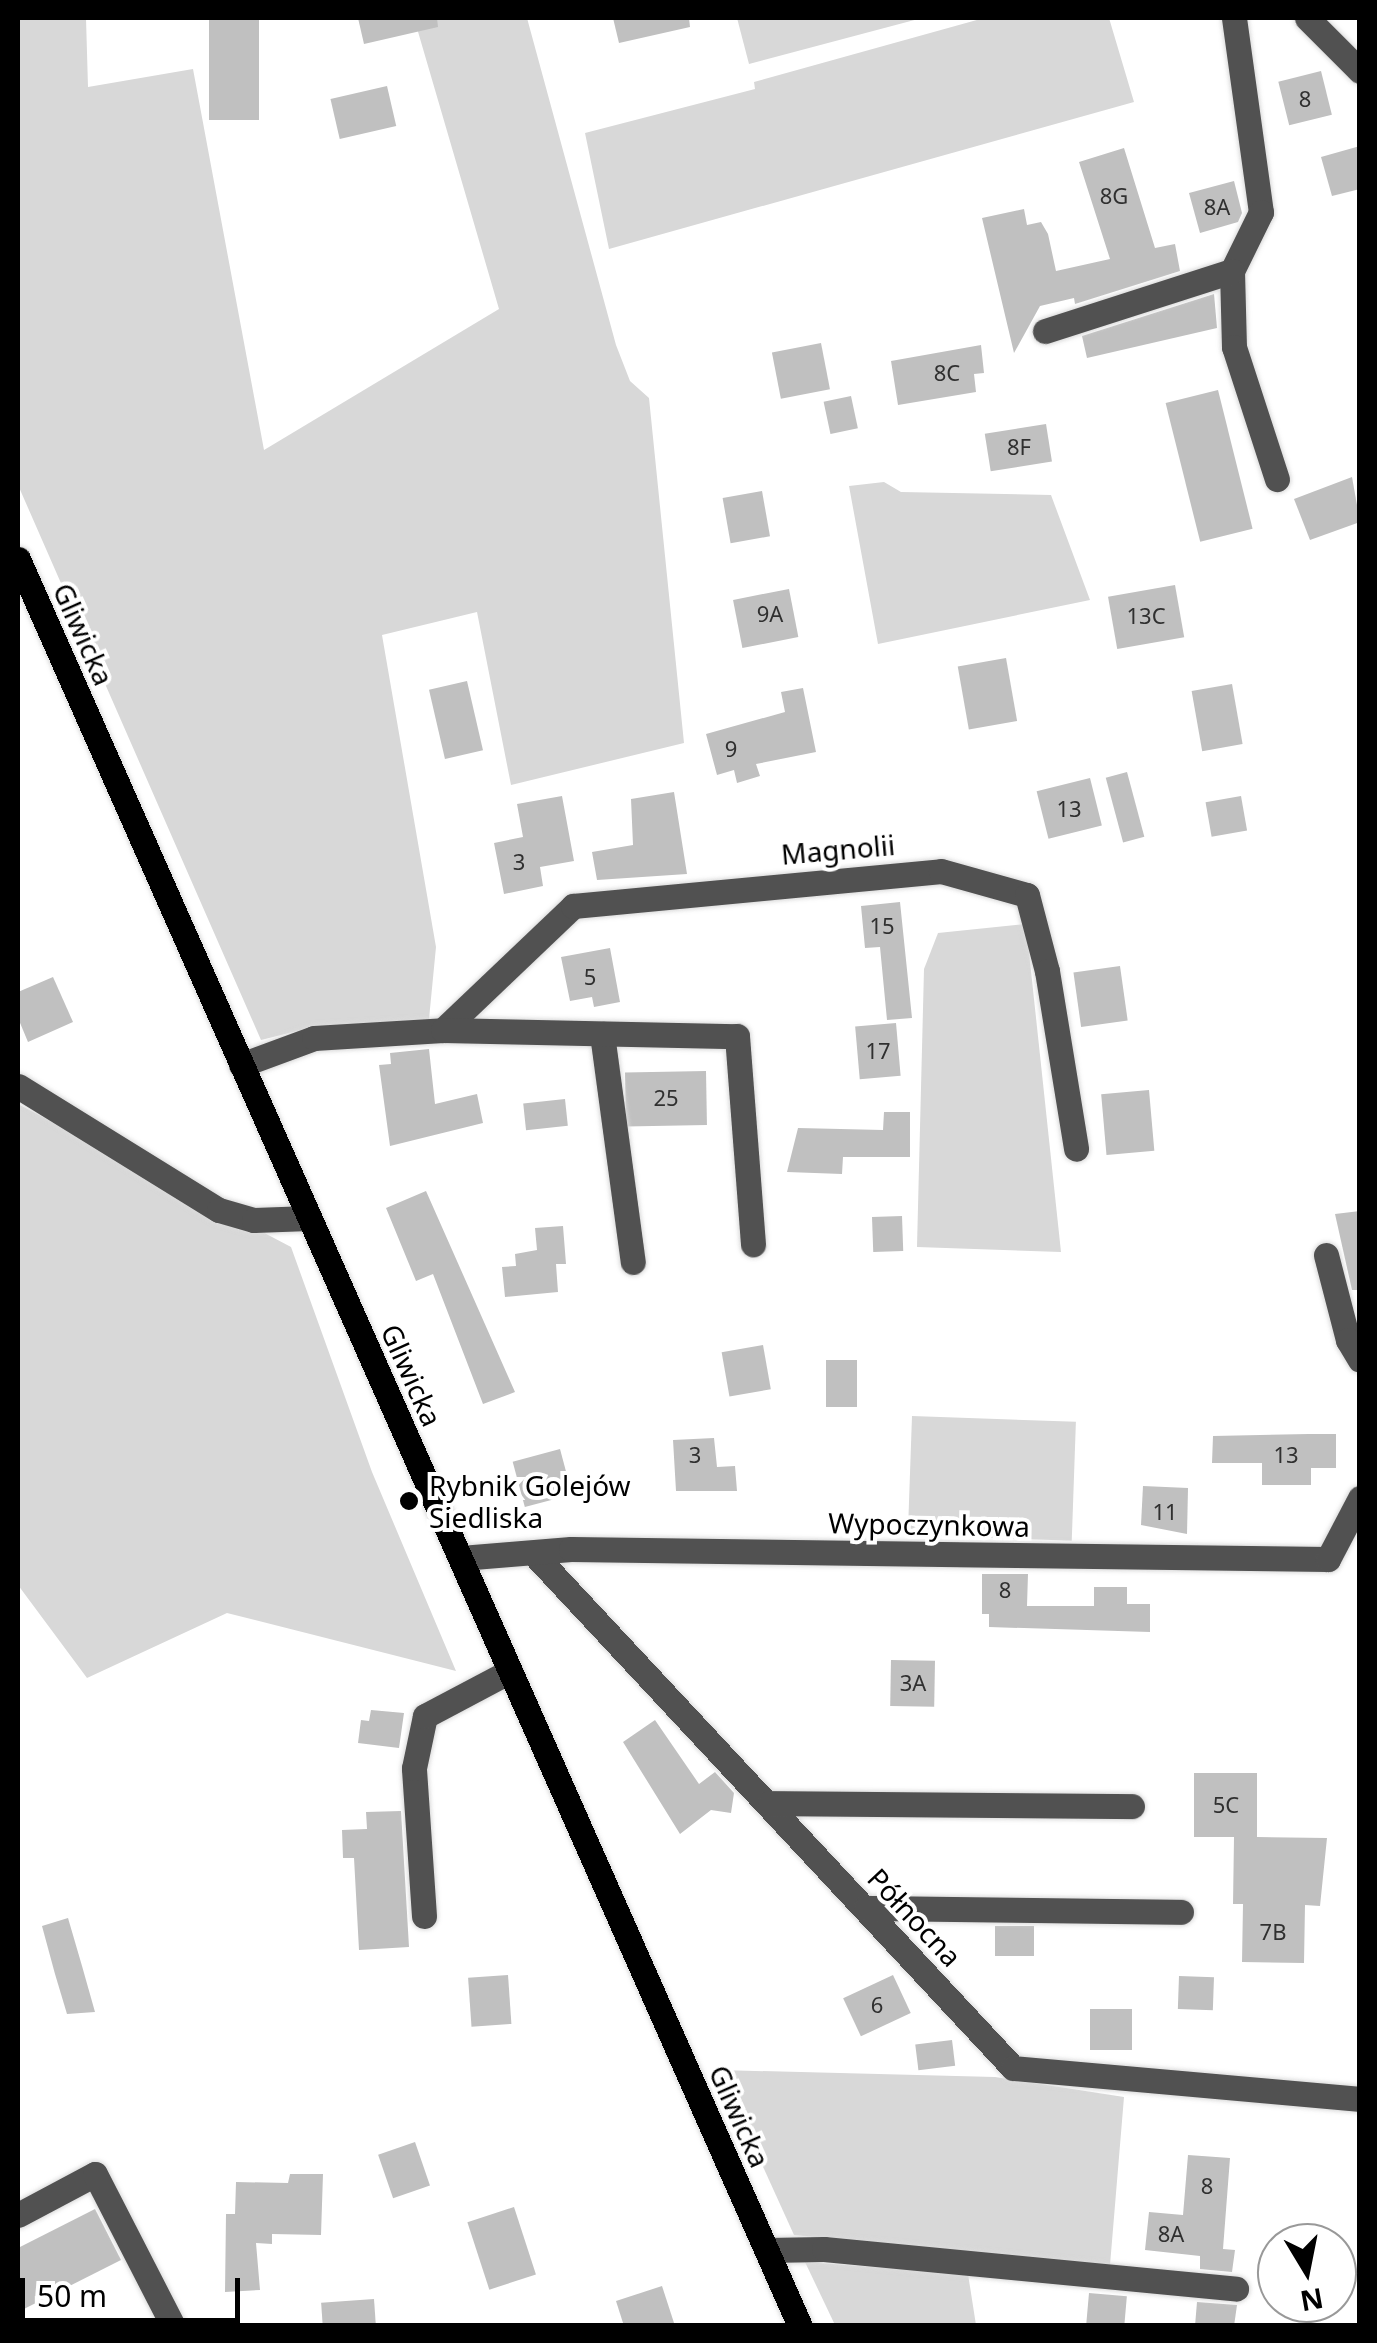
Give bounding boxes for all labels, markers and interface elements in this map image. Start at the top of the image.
house number: 8 [1299,86,1311,112]
house number: 8G [1100,183,1128,209]
house number: 8A [1204,194,1230,220]
house number: 8C [934,360,960,386]
house number: 8F [1007,434,1031,460]
street label: Gliwicka [47,578,121,690]
house number: 9A [757,601,783,627]
house number: 13C [1126,603,1166,629]
house number: 9 [725,736,737,762]
house number: 13 [1056,796,1082,822]
street label: Magnolii [780,827,896,871]
house number: 3 [513,849,525,875]
house number: 15 [869,913,895,939]
house number: 5 [584,964,596,990]
house number: 17 [865,1038,891,1064]
house number: 25 [653,1085,679,1111]
street label: Gliwicka [375,1319,449,1431]
house number: 3 [689,1442,701,1468]
house number: 13 [1273,1442,1299,1468]
place label: Rybnik Golejów Siedliska [429,1468,631,1534]
marker: Rybnik Golejów Siedliska [398,1490,420,1512]
house number: 11 [1152,1499,1178,1525]
street label: Wypoczynkowa [828,1505,1030,1543]
house number: 8 [999,1577,1011,1603]
house number: 3A [900,1670,926,1696]
house number: 5C [1213,1792,1239,1818]
street label: Północna [861,1861,969,1973]
house number: 7B [1260,1919,1286,1945]
house number: 6 [871,1992,883,2018]
street label: Gliwicka [703,2060,777,2172]
house number: 8 [1201,2173,1213,2199]
house number: 8A [1158,2221,1184,2247]
north arrow [1257,2223,1357,2323]
scale bar [25,2258,245,2320]
text: 50 m [37,2275,107,2316]
text: N [1297,2280,1326,2321]

